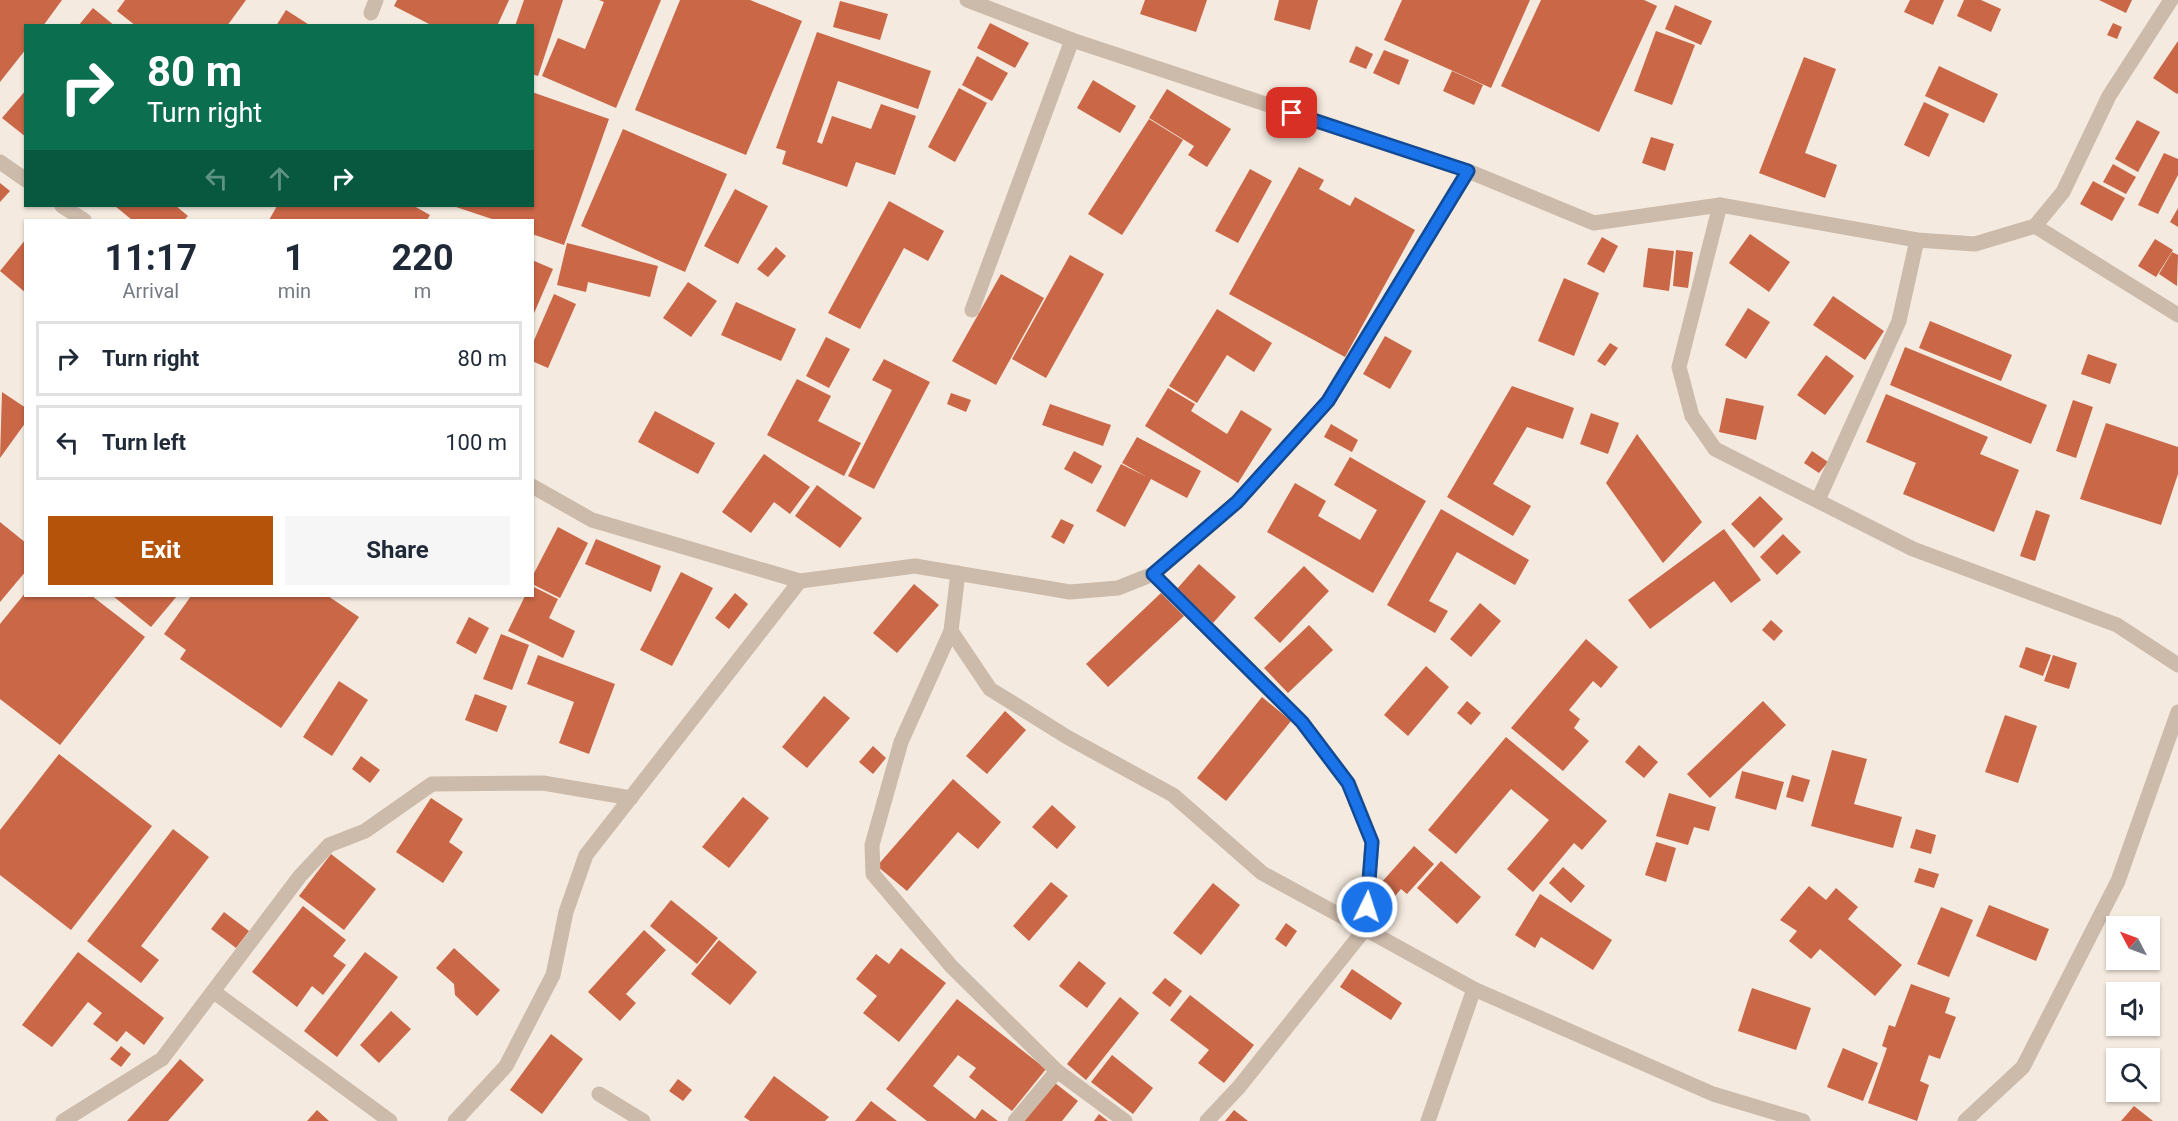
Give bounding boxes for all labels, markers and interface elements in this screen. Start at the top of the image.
text: 80 m [147,47,242,96]
icon: right [48,48,126,126]
pin [1266,87,1317,138]
icon: arrive [1275,96,1308,129]
text: Turn right [147,97,262,129]
icon: left [200,162,233,195]
icon: ahead [263,162,296,195]
icon: right [326,162,359,195]
text: 11:17 [104,237,197,279]
text: 1 [284,237,305,279]
text: 220 [392,237,454,279]
text: Arrival [122,279,179,303]
text: min [278,279,311,303]
text: m [414,279,431,303]
icon: right [51,342,84,375]
text: Turn right [102,346,199,371]
text: 80 m [458,346,507,371]
icon: left [51,426,84,459]
text: Turn left [102,430,186,455]
text: 100 m [445,430,507,455]
button: Exit [48,516,273,585]
button: Share [285,516,510,585]
position arrow [1335,875,1399,939]
north arrow [2106,916,2160,970]
map controls [2106,916,2160,1102]
button: sound [2106,982,2160,1036]
button: search [2106,1048,2160,1102]

